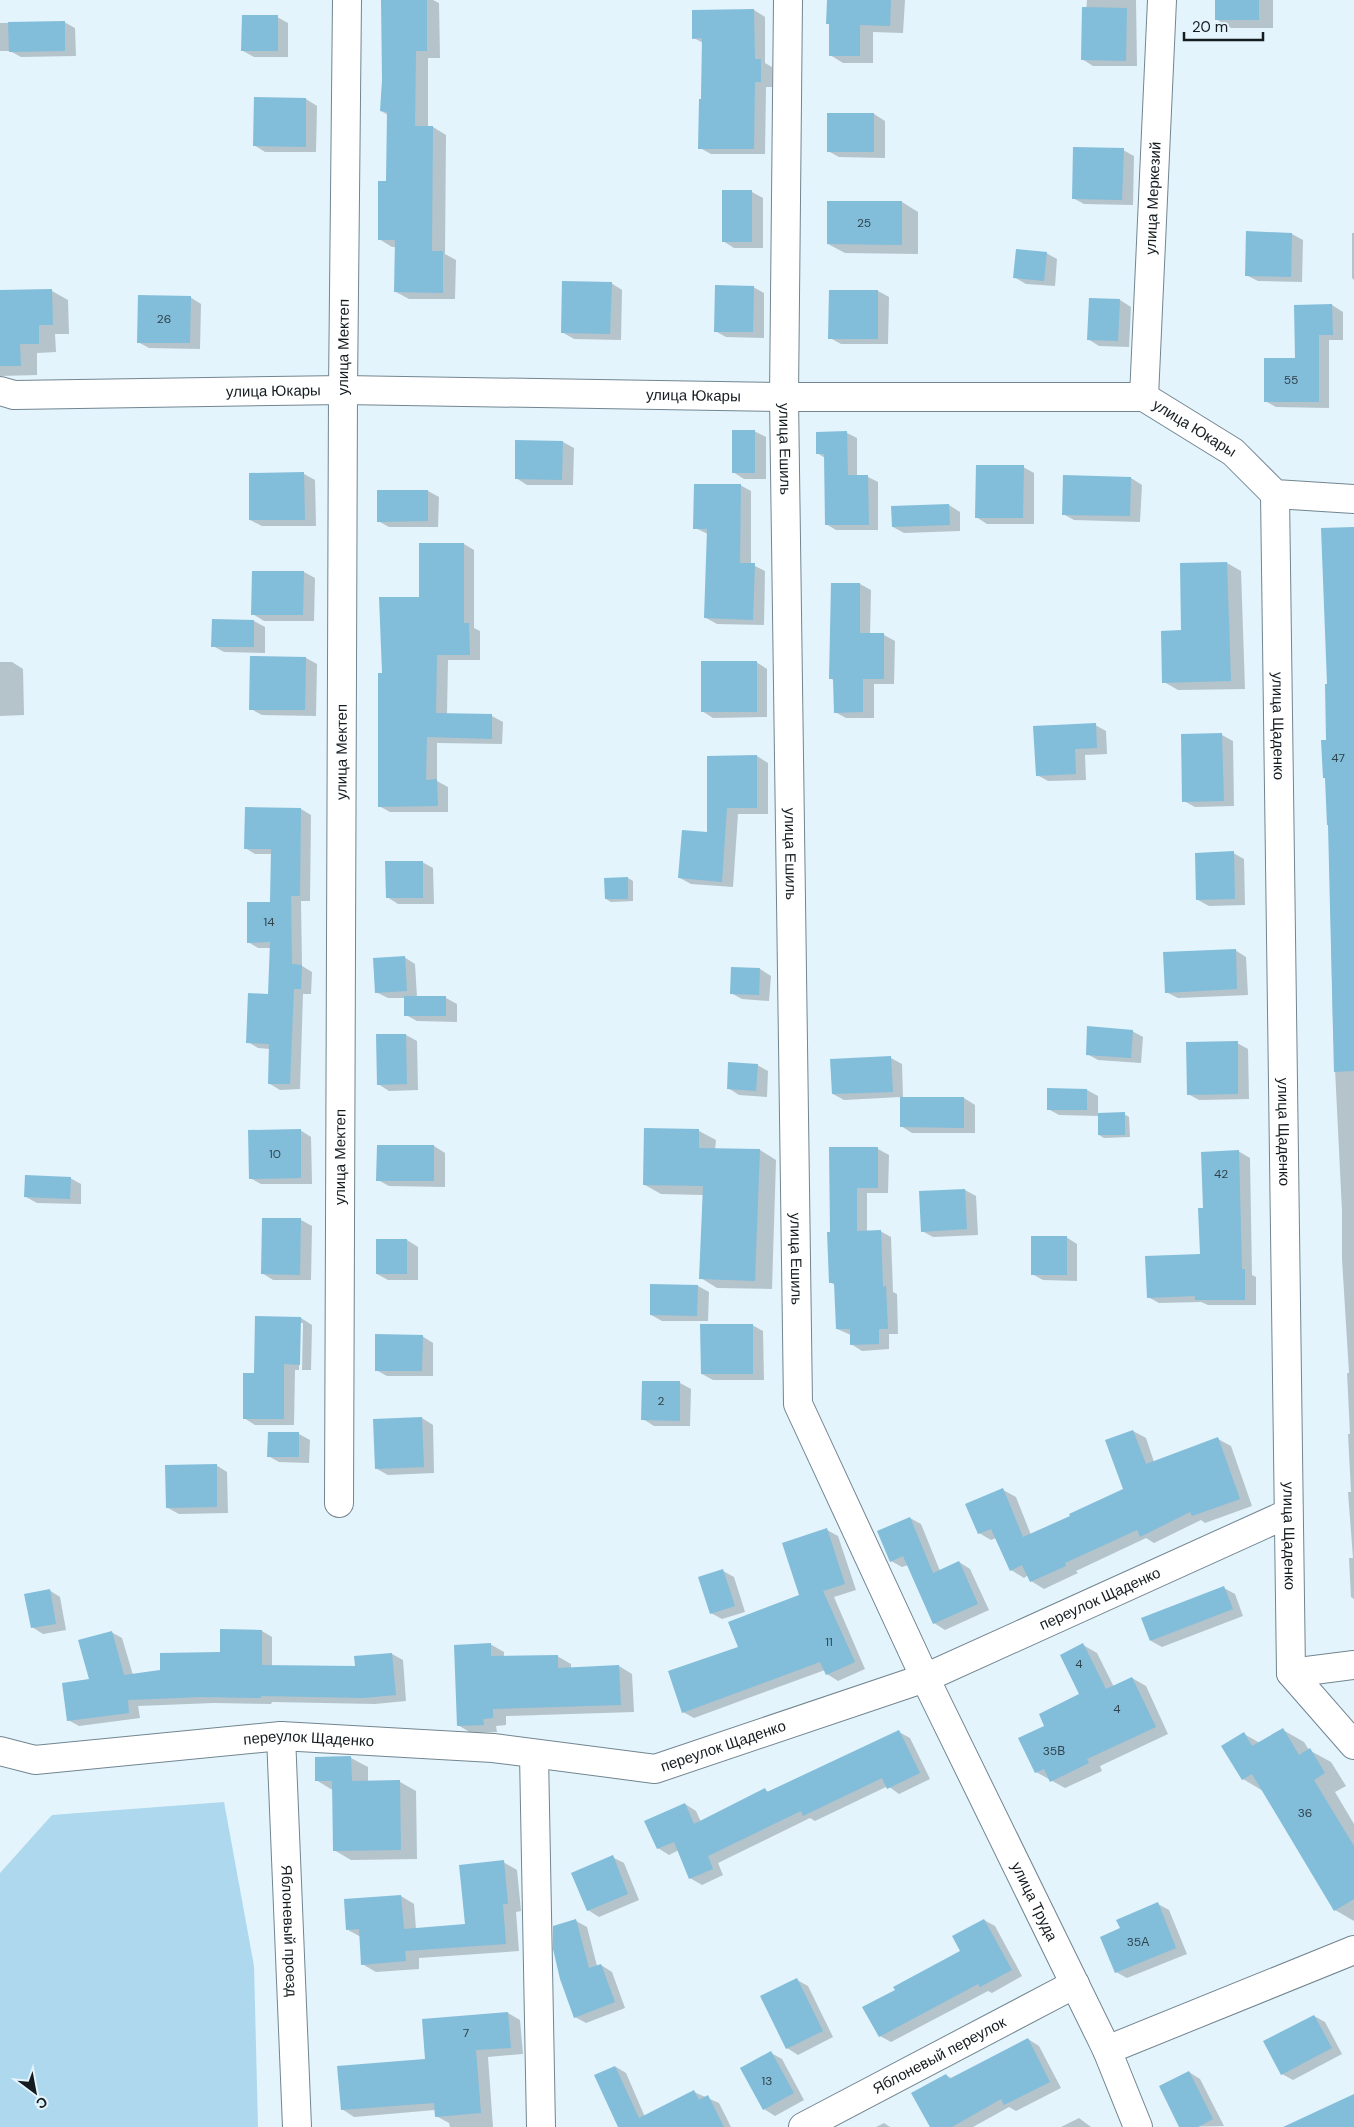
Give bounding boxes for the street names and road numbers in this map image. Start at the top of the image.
street label: улица Меркезий [1140,141,1166,255]
street label: улица Мектеп [333,299,354,395]
street label: улица Юкары [226,380,321,402]
street label: улица Юкары [646,385,741,406]
street label: улица Юкары [1149,395,1240,462]
street label: улица Ешиль [774,403,795,495]
street label: улица Щаденко [1267,672,1289,780]
street label: улица Мектеп [332,704,352,800]
street label: улица Ешиль [780,808,801,900]
street label: улица Щаденко [1273,1078,1294,1186]
street label: улица Мектеп [330,1109,350,1205]
street label: улица Ешиль [785,1213,807,1305]
street label: улица Щаденко [1278,1482,1300,1590]
street label: переулок Щаденко [1036,1563,1164,1635]
street label: переулок Щаденко [658,1716,789,1776]
street label: переулок Щаденко [242,1726,375,1751]
street label: улица Труда [1007,1859,1063,1945]
street label: Яблоневый проезд [276,1864,302,1997]
street label: Яблоневый переулок [869,2012,1010,2099]

